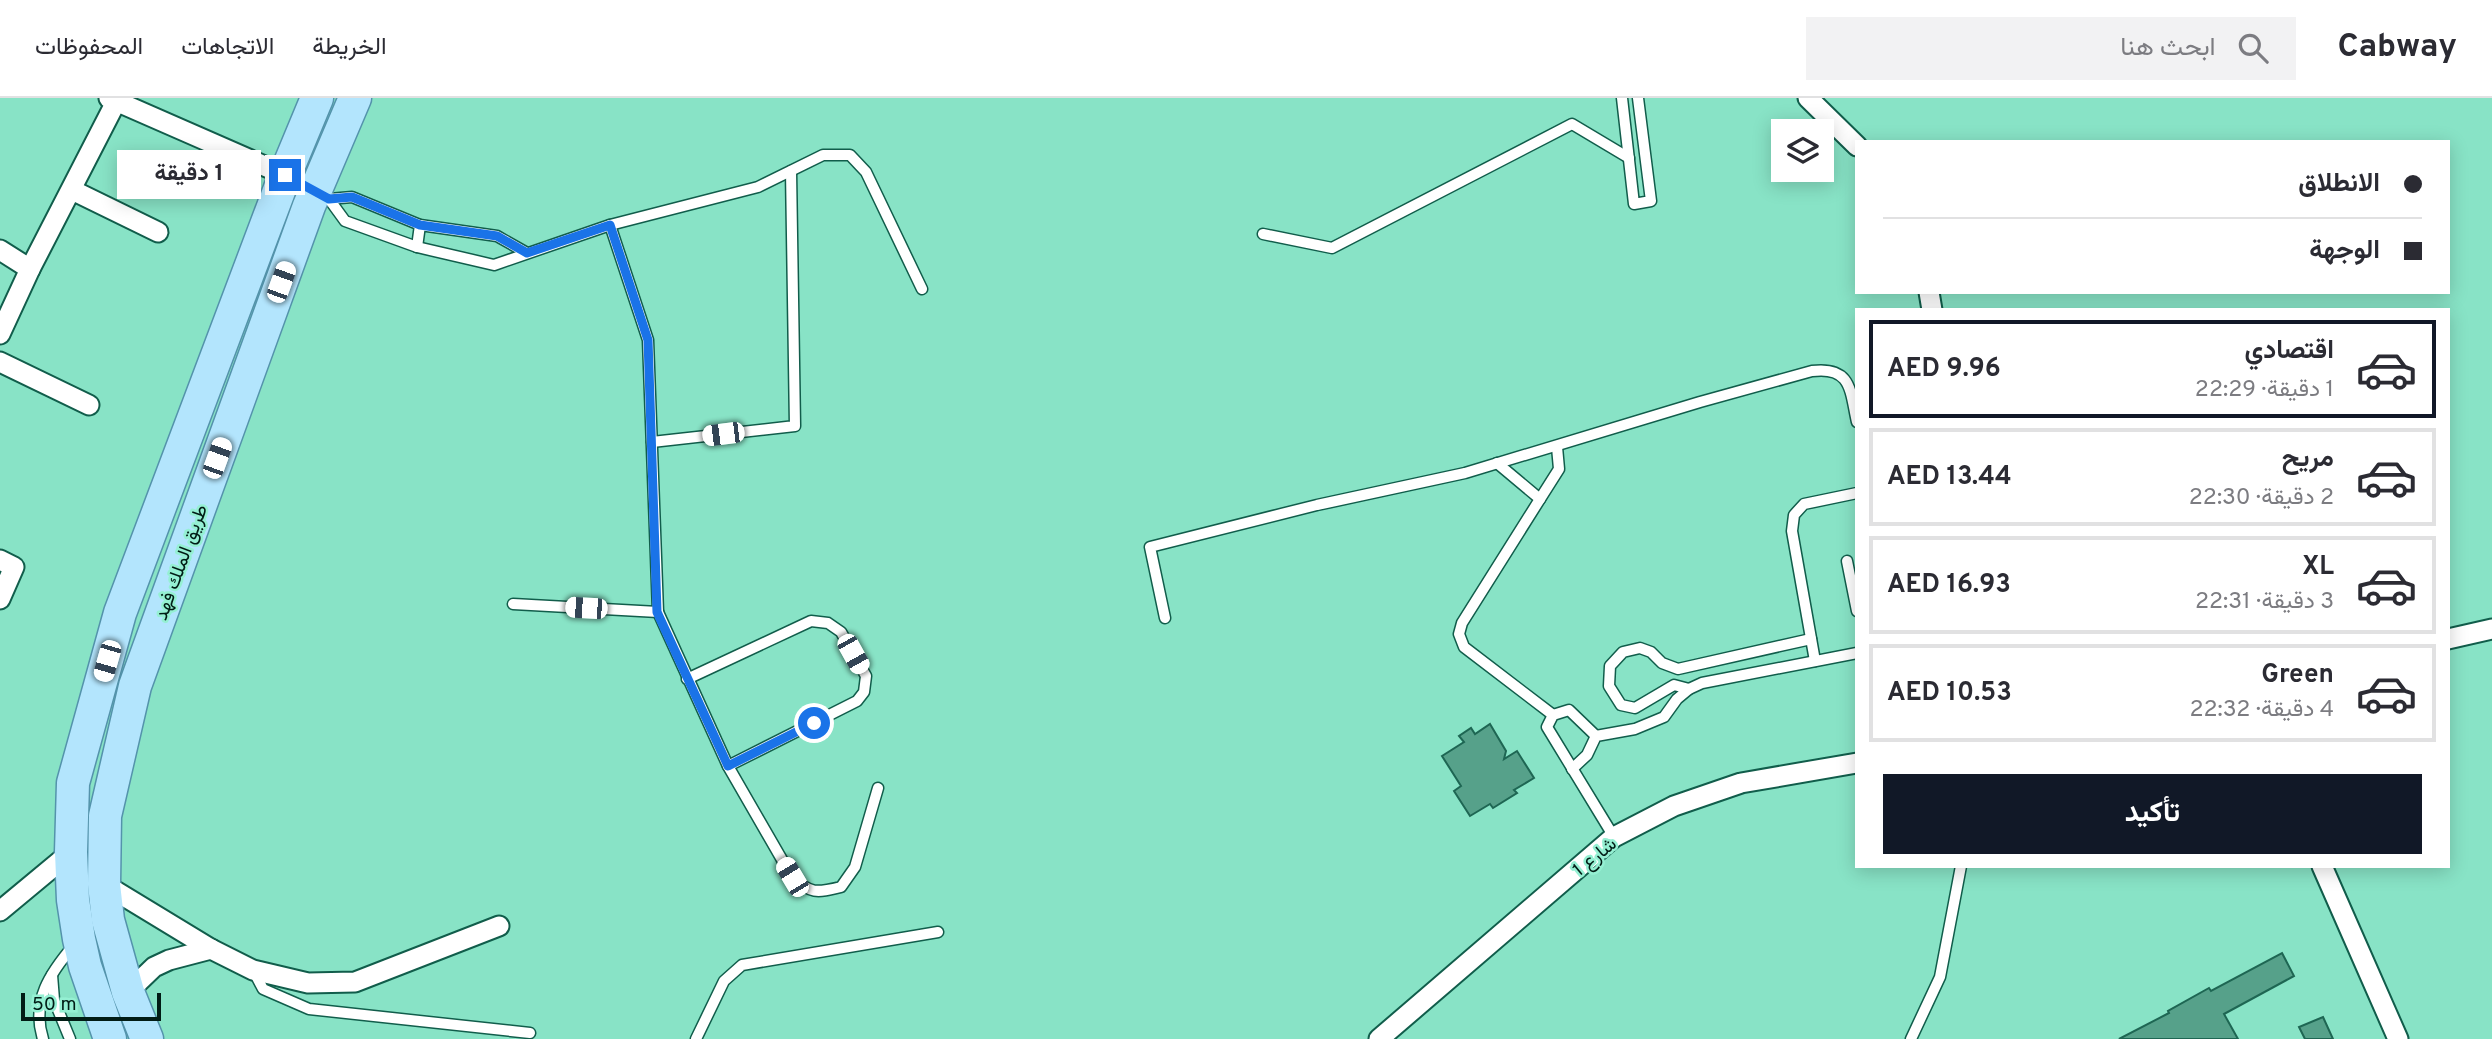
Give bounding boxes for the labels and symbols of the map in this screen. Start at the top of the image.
callout: 1 دقيقة [117,150,260,200]
route end [269,159,301,191]
car [264,259,299,305]
car [701,421,746,447]
car [200,435,235,481]
street label: طريق الملك فهد [150,501,214,624]
car [565,596,608,620]
car [834,631,873,677]
car [92,638,123,684]
route start [798,707,830,739]
street label: شارع 1 [1568,833,1622,883]
car [773,854,812,900]
scale bar [21,990,161,1022]

